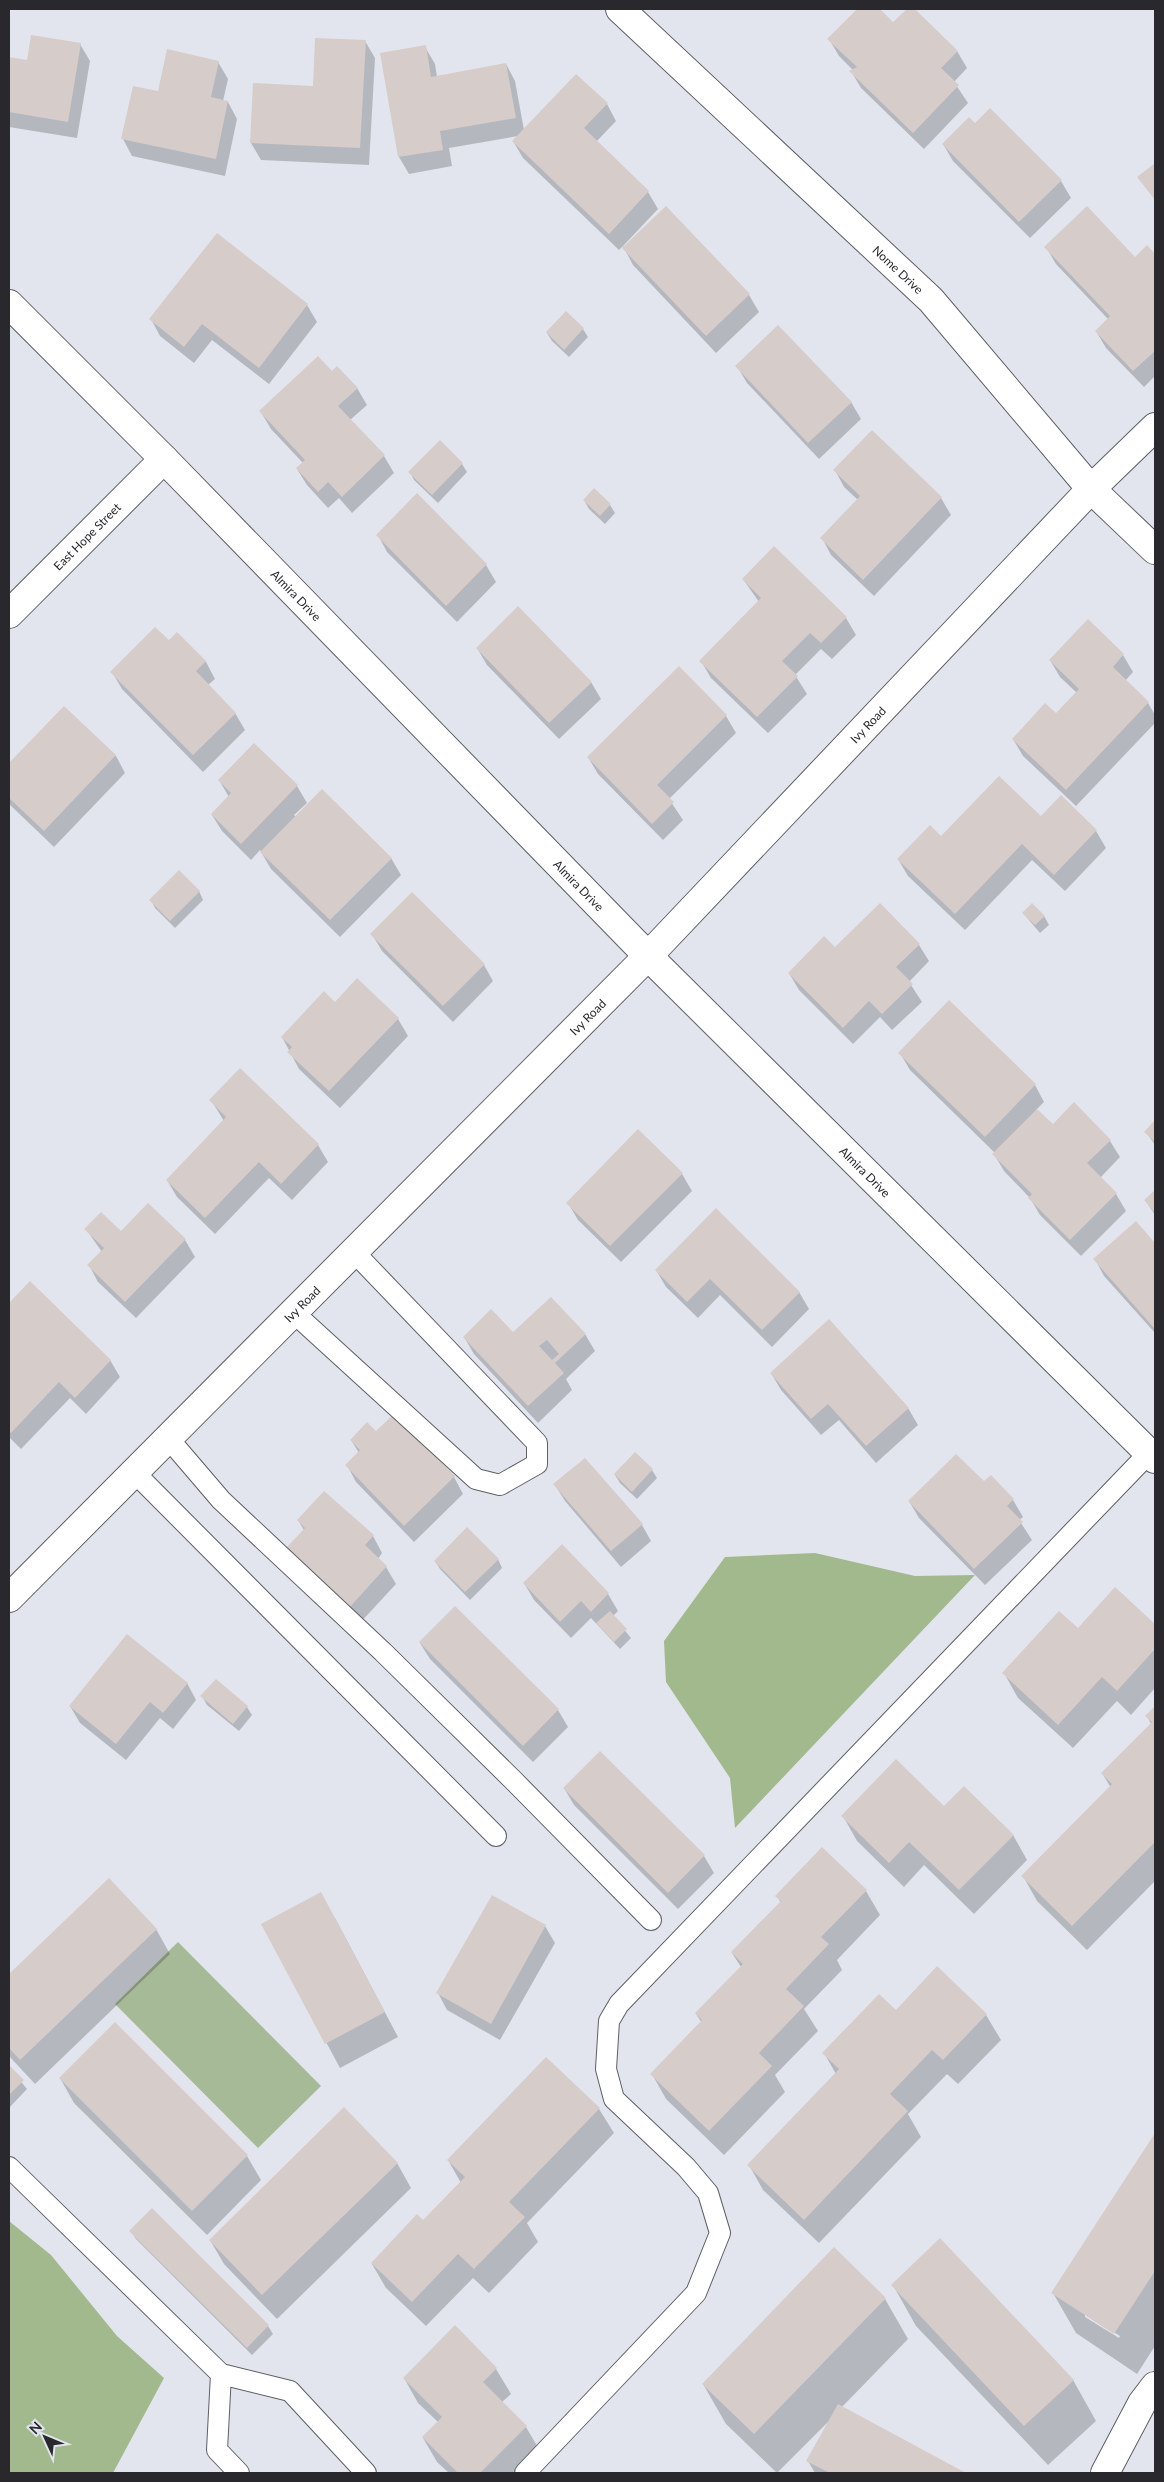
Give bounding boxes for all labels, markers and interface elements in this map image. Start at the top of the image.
street label: Nome Drive [870,242,927,297]
street label: East Hope Street [50,499,124,573]
street label: Almira Drive [268,566,325,624]
street label: Ivy Road [847,703,889,746]
street label: Almira Drive [551,856,607,914]
street label: Ivy Road [566,996,609,1038]
street label: Almira Drive [837,1143,894,1200]
street label: Ivy Road [281,1283,323,1325]
north arrow [20,2412,70,2462]
text: N [25,2418,45,2437]

